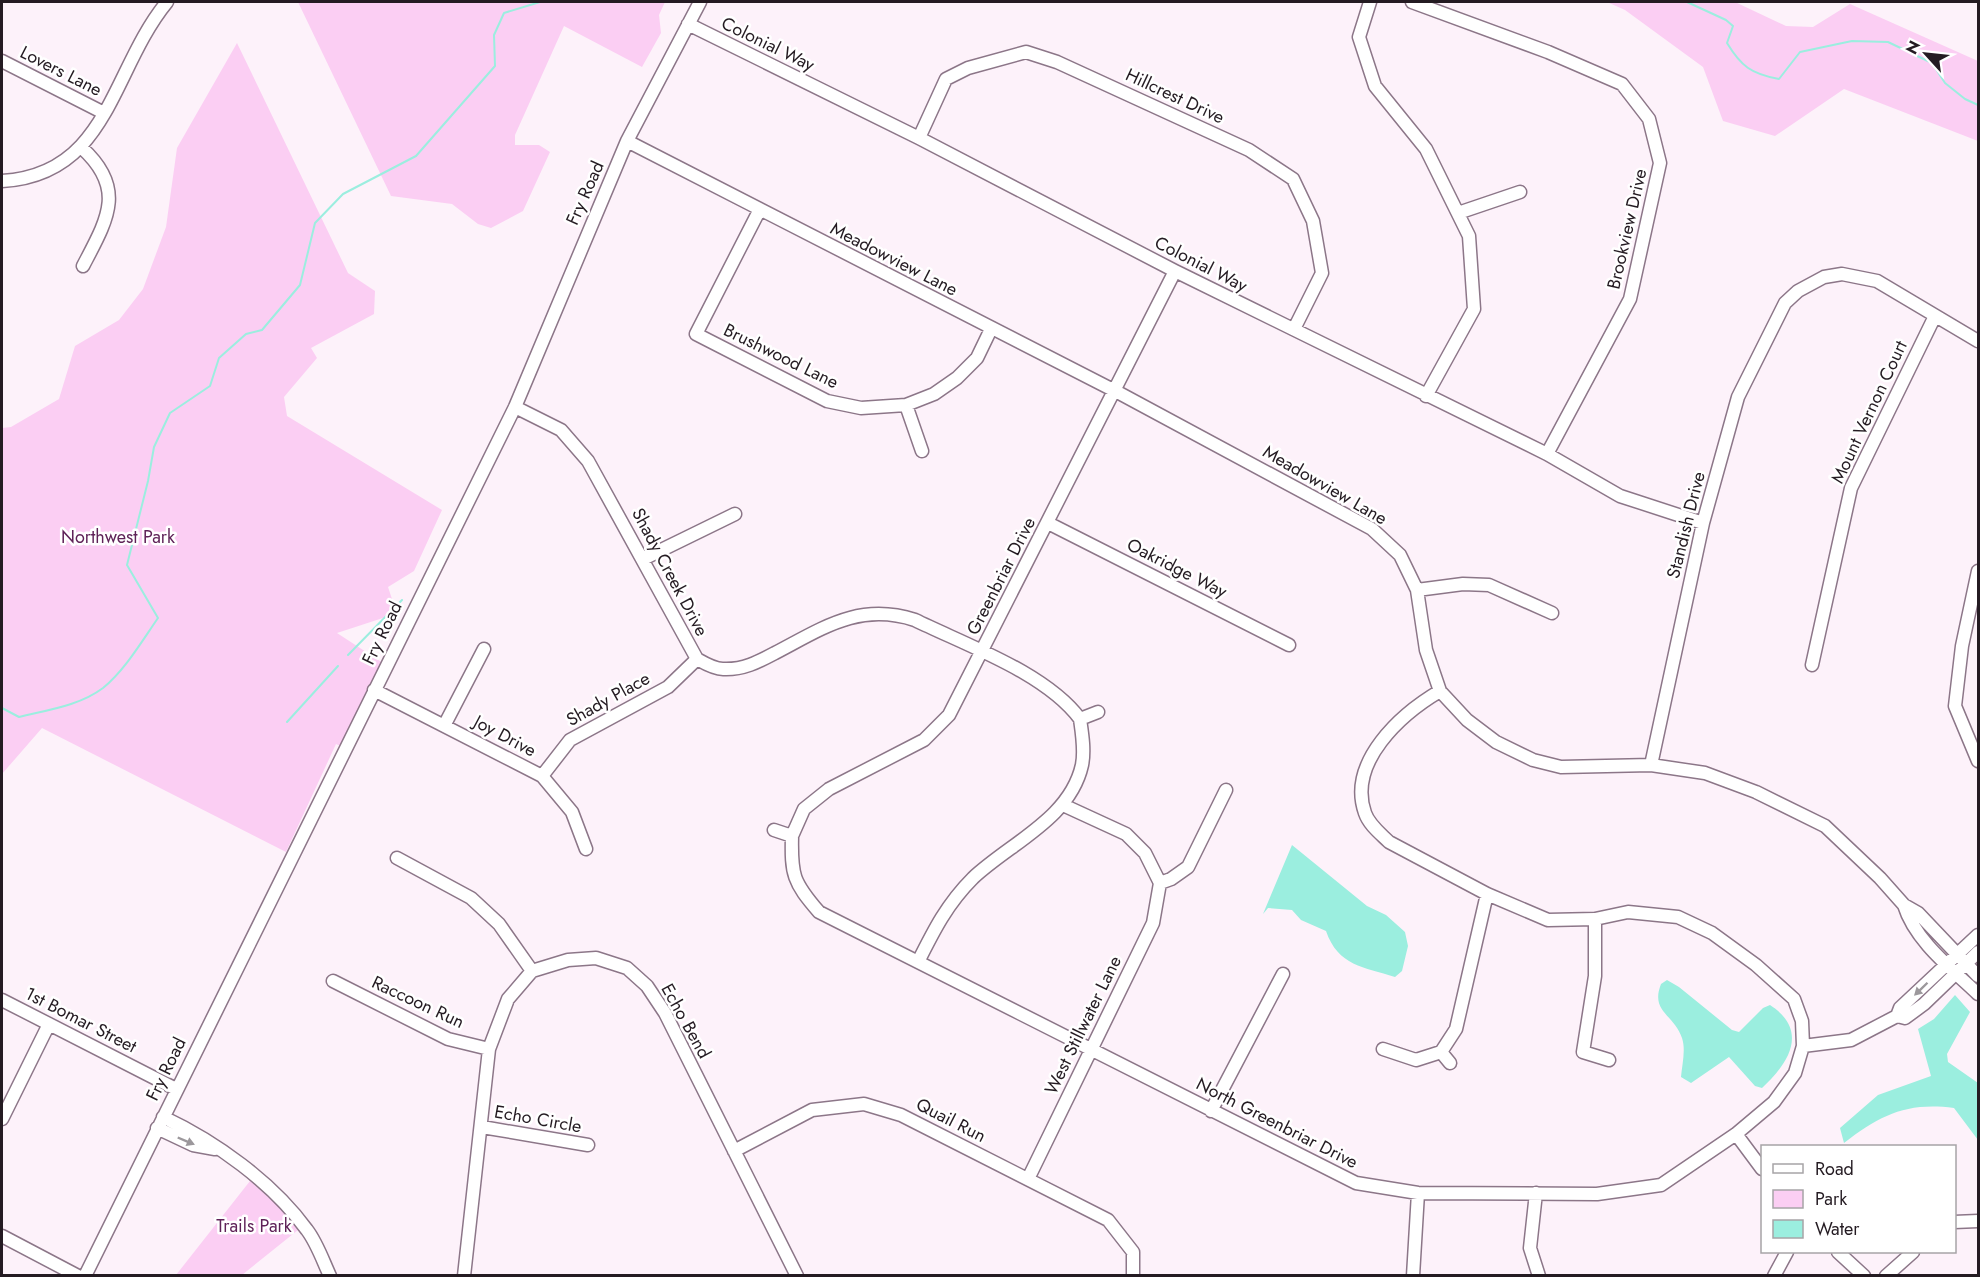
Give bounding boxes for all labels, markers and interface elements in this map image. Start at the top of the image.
street label: Colonial Way [717,10,819,78]
north arrow [1896,24,1956,84]
text: N [1900,37,1926,58]
street label: Lovers Lane [15,39,107,103]
street label: Hillcrest Drive [1121,62,1229,130]
street label: Fry Road [559,157,611,229]
street label: Brookview Drive [1600,166,1654,292]
street label: Meadowview Lane [826,216,962,302]
street label: Colonial Way [1150,229,1252,299]
street label: Brushwood Lane [719,317,843,395]
street label: Mount Vernon Court [1824,336,1914,488]
street label: Meadowview Lane [1258,439,1392,531]
street label: Standish Drive [1660,469,1712,581]
street label: Shady Creek Drive [625,503,715,641]
street label: Greenbriar Drive [960,513,1042,639]
park label: Northwest Park [61,524,175,550]
street label: Oakridge Way [1122,532,1232,604]
street label: Fry Road [356,597,408,669]
street label: Shady Place [561,665,655,733]
street label: Joy Drive [467,708,541,763]
street label: West Stillwater Lane [1038,951,1128,1099]
street label: Raccoon Run [367,969,469,1035]
street label: Echo Bend [655,979,717,1063]
street label: 1st Bomar Street [21,981,142,1060]
one-way arrow [1914,981,1928,995]
street label: Fry Road [140,1033,192,1105]
street label: North Greenbriar Drive [1192,1071,1362,1175]
street label: Quail Run [911,1091,991,1149]
street label: Echo Circle [492,1099,584,1139]
one-way arrow [177,1137,195,1146]
legend [1761,1145,1956,1253]
text: Road [1815,1156,1854,1182]
text: Park [1815,1186,1847,1212]
park label: Trails Park [216,1213,292,1239]
text: Water [1815,1216,1860,1242]

